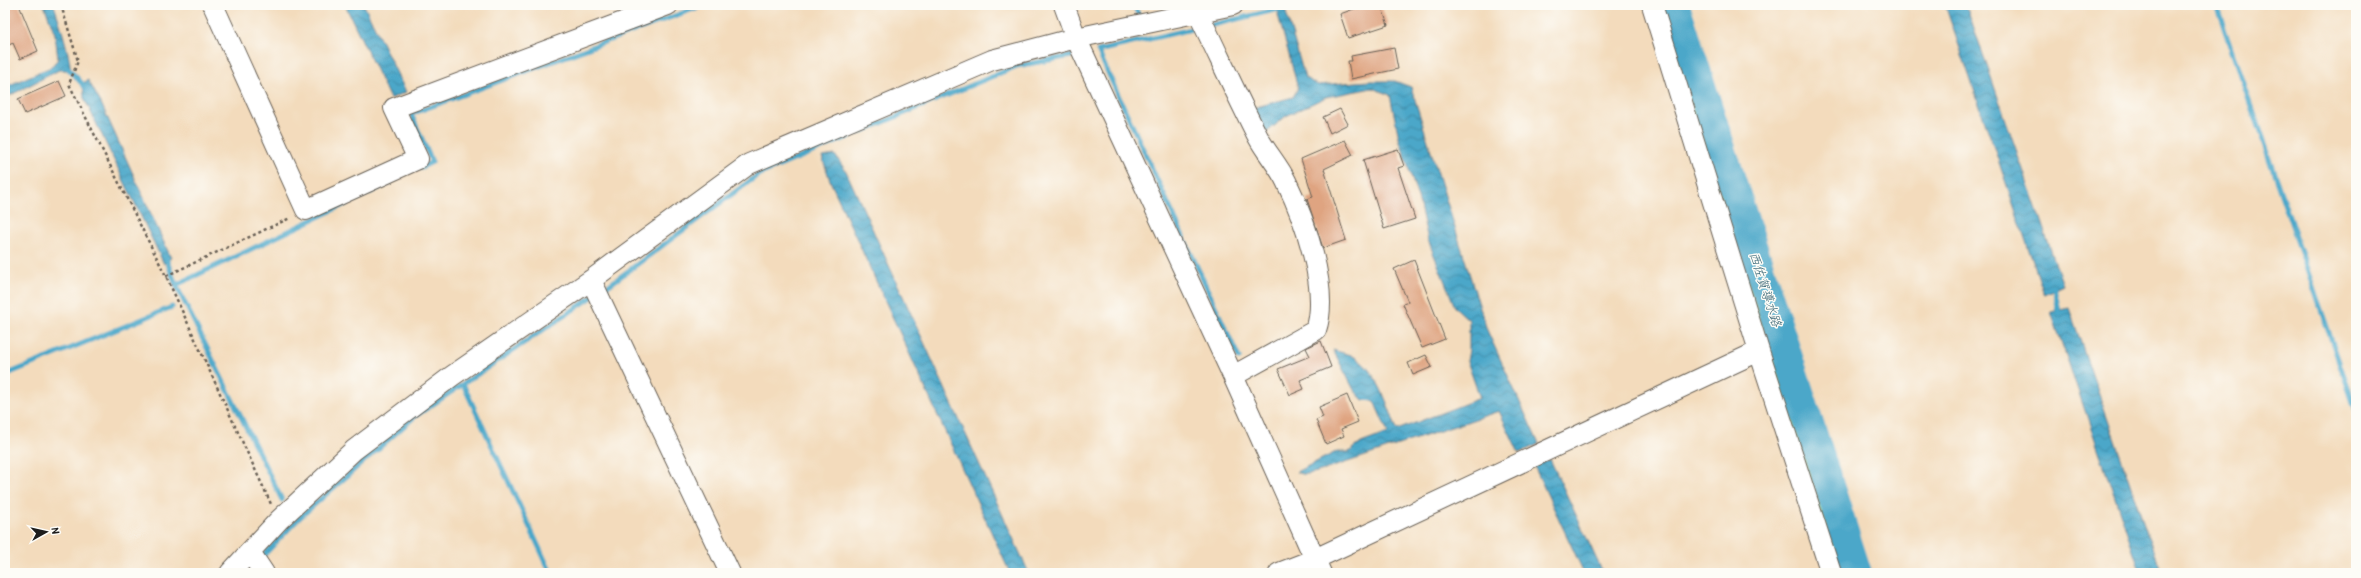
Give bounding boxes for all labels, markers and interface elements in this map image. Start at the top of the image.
water label: 西佐賀導水路 [1745,249,1787,330]
north arrow [26,512,66,552]
text: N [49,527,63,535]

